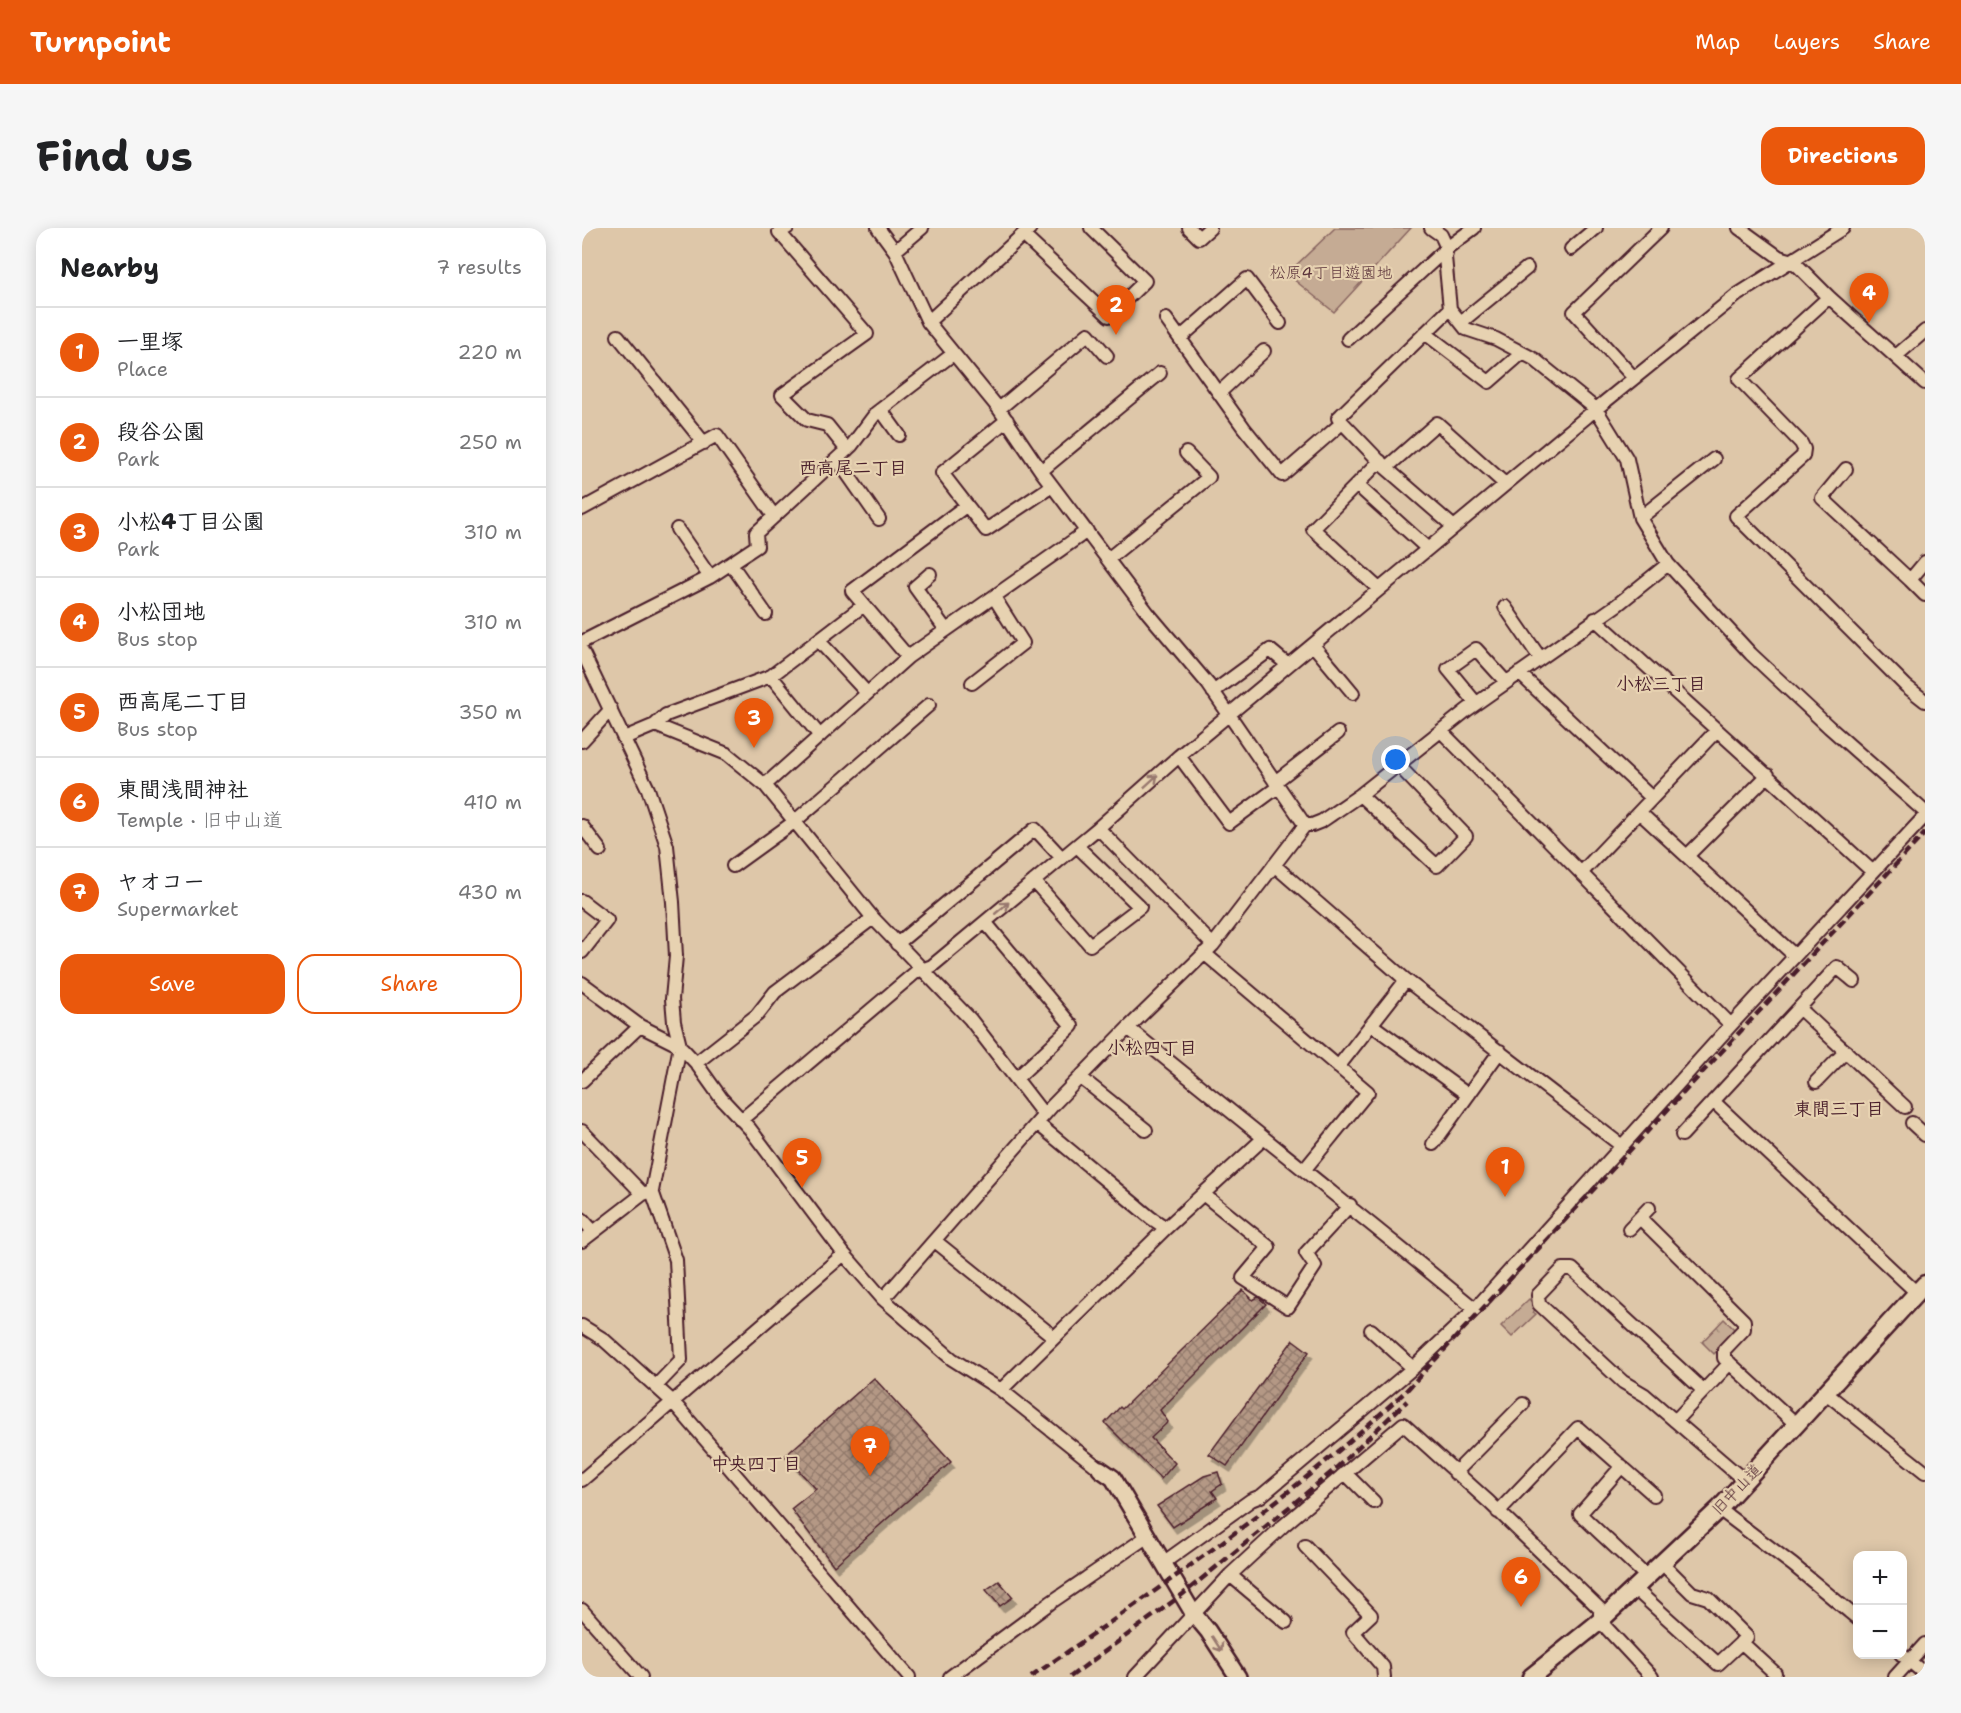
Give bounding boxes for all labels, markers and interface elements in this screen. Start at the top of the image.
text: Turnpoint [30,23,171,61]
text: Map [1695,28,1740,56]
text: Layers [1773,28,1840,56]
text: Share [1873,28,1931,56]
button: Directions [1761,127,1925,185]
text: Find us [36,128,193,184]
text: Nearby [60,250,159,285]
text: 7 results [436,254,522,280]
park label: 松原4丁目遊園地 [1269,262,1393,283]
pin: 4 [1850,274,1888,323]
pin: 2 [1096,285,1136,335]
text: 一里塚 [117,327,183,356]
text: 1 [75,339,84,365]
text: 220 m [458,339,522,365]
text: Place [117,356,168,382]
text: 段谷公園 [117,417,205,446]
text: 2 [73,429,87,455]
text: 250 m [458,429,522,455]
text: Park [117,446,160,472]
district label: 西高尾二丁目 [799,456,907,480]
text: 小松4丁目公園 [117,507,264,536]
text: 3 [73,519,87,545]
text: 310 m [463,519,522,545]
text: Park [117,536,160,562]
text: 小松団地 [117,597,205,626]
text: 4 [73,609,87,635]
text: 310 m [463,609,522,635]
text: Bus stop [117,626,198,652]
district label: 小松三丁目 [1616,672,1706,696]
text: 西高尾二丁目 [117,687,249,716]
pin: 3 [734,698,774,748]
text: 5 [73,699,86,725]
text: 350 m [458,699,522,725]
text: Bus stop [117,716,198,742]
your location [1381,745,1410,774]
one-way arrow [1143,774,1158,788]
text: 東間浅間神社 [117,775,249,804]
text: 6 [73,789,87,815]
text: 410 m [463,789,522,815]
text: Temple · 旧中山道 [117,807,283,833]
text: ヤオコー [117,867,205,896]
text: 7 [73,879,87,905]
text: 430 m [458,879,522,905]
text: Supermarket [117,896,239,922]
one-way arrow [994,901,1010,914]
button: Save [60,954,285,1014]
button: Share [297,954,522,1014]
district label: 小松四丁目 [1107,1036,1197,1060]
district label: 東間三丁目 [1794,1097,1884,1121]
pin: 5 [782,1138,822,1188]
pin: 1 [1486,1148,1524,1197]
pin: 7 [850,1426,890,1476]
district label: 中央四丁目 [711,1452,801,1476]
street label: 旧中山道 [1706,1459,1766,1519]
map controls [1853,1551,1907,1659]
button: + [1853,1551,1907,1605]
pin: 6 [1502,1558,1540,1607]
button: − [1853,1605,1907,1659]
one-way arrow [1210,1636,1223,1653]

